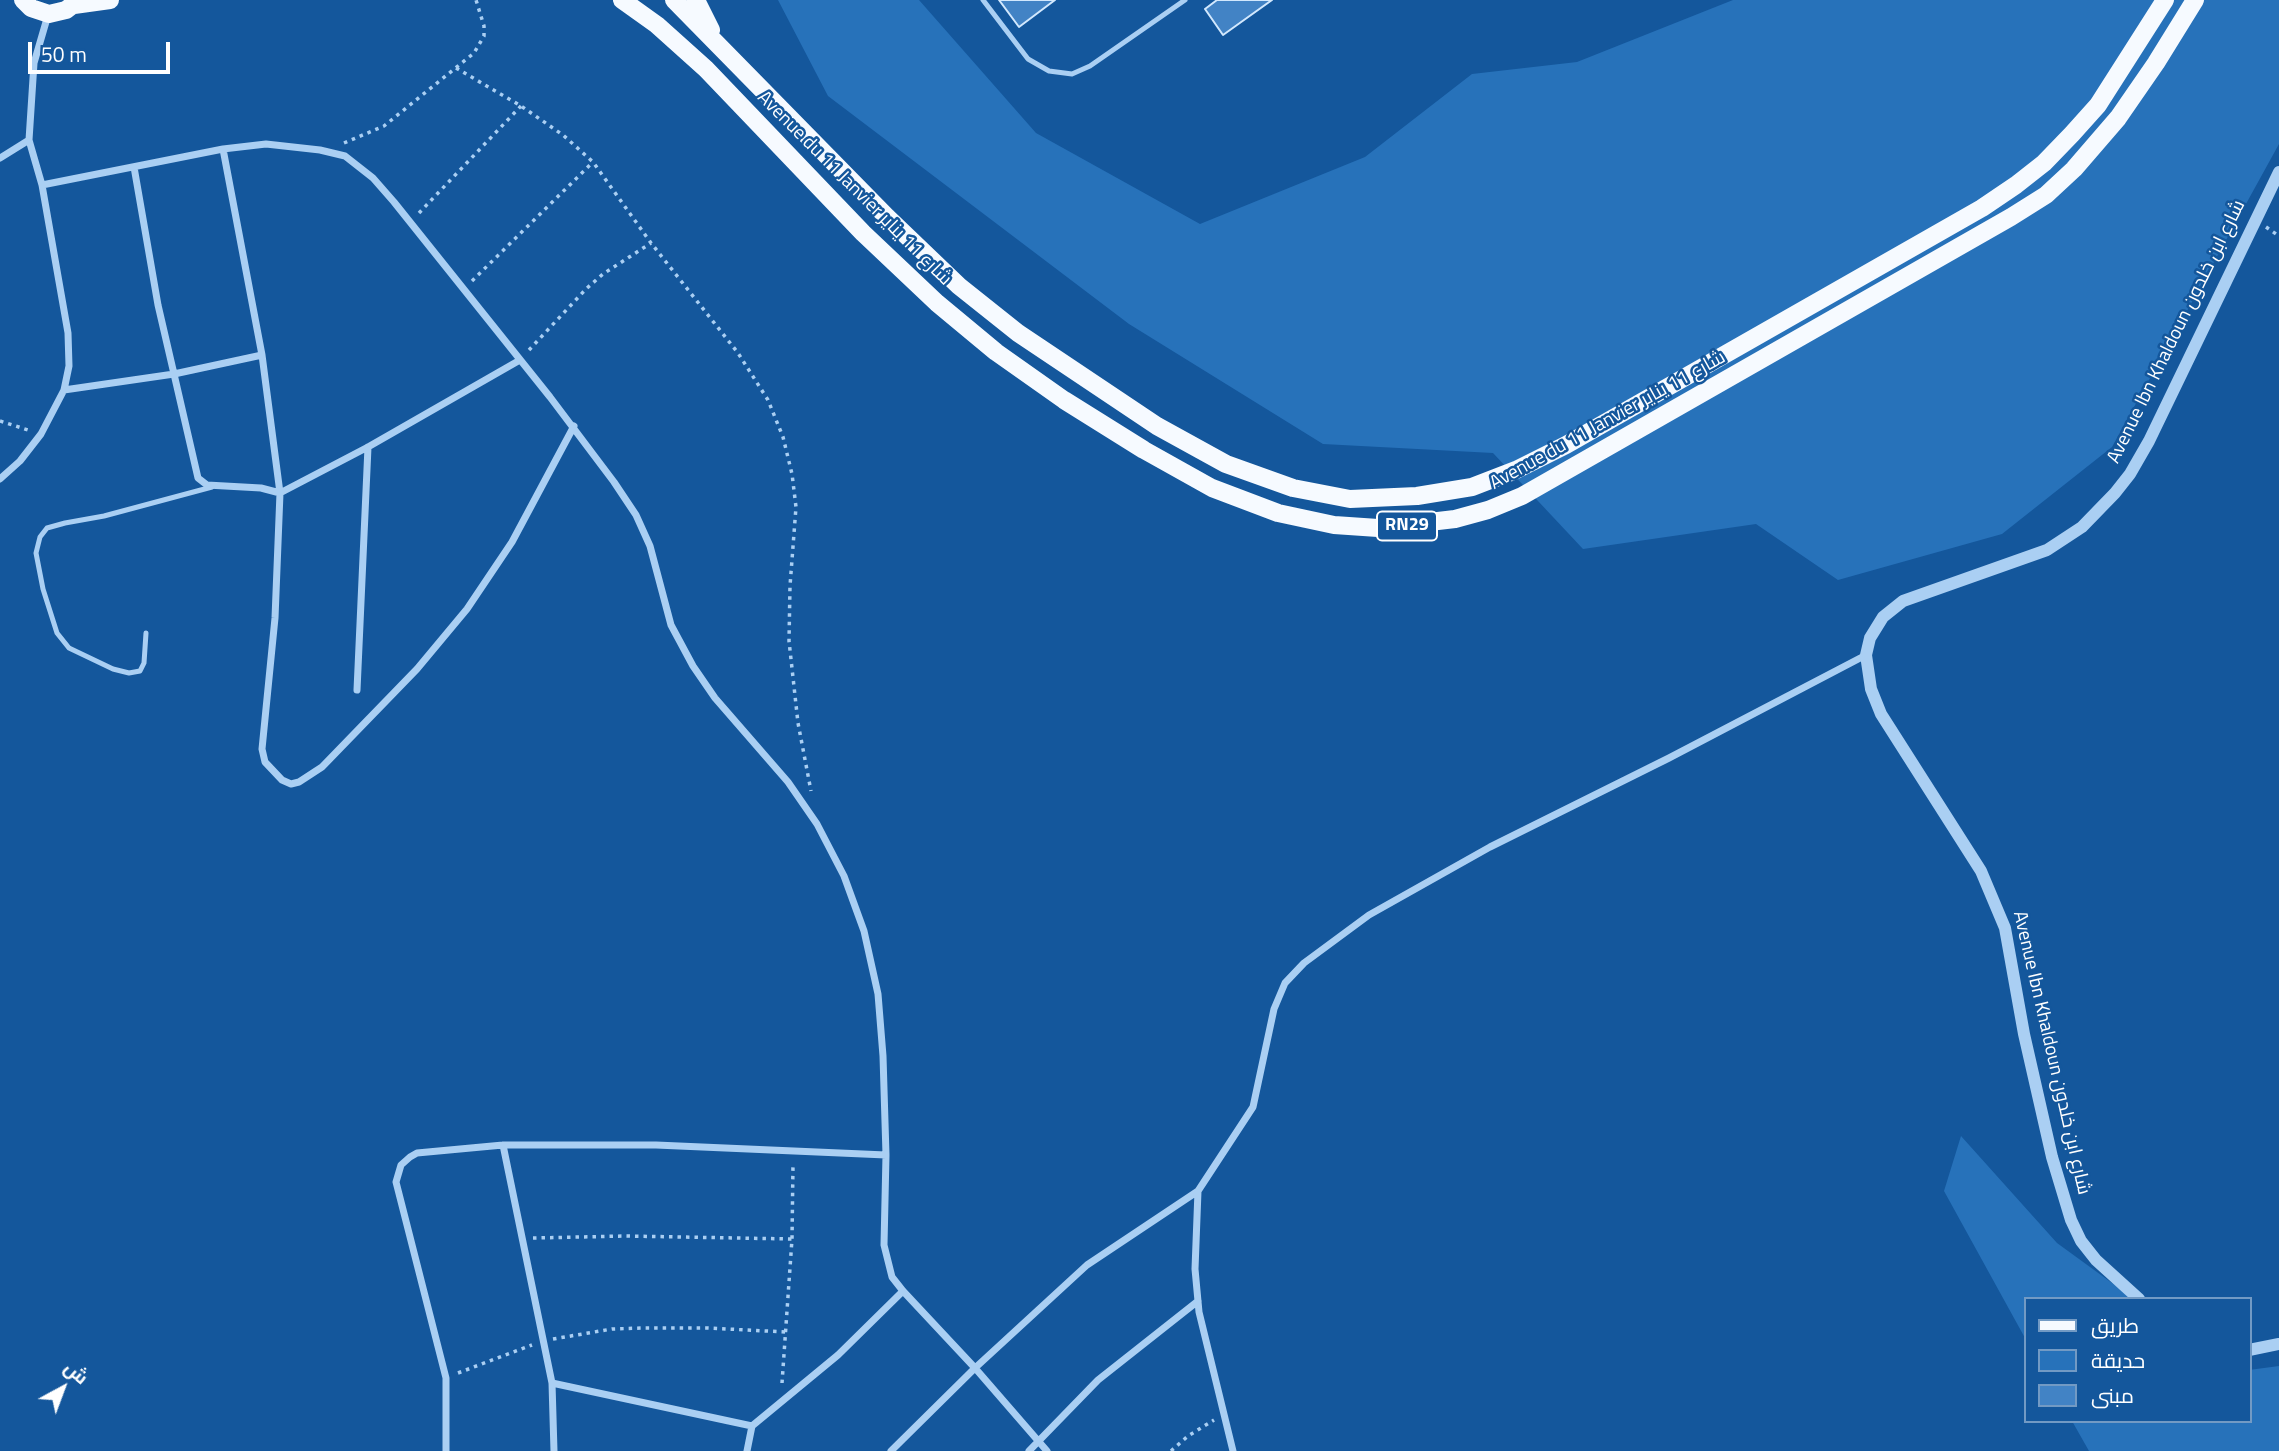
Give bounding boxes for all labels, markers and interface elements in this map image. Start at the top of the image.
scale bar [32,28,173,72]
text: 50 m [41,38,87,70]
street label: Avenue du 11 Janvier شارع 11 يناير [752,87,956,291]
street label: Avenue Ibn Khaldoun شارع ابن خلدون [2103,197,2251,467]
street label: Avenue du 11 Janvier شارع 11 يناير [1486,347,1730,495]
road number: RN29 [1377,512,1437,540]
street label: Avenue Ibn Khaldoun شارع ابن خلدون [2007,909,2095,1197]
legend [2024,1297,2251,1423]
text: طريق [2091,1309,2139,1341]
text: حديقة [2091,1344,2145,1376]
north arrow [28,1353,98,1423]
text: ش [58,1353,96,1391]
text: مبنى [2091,1379,2134,1411]

